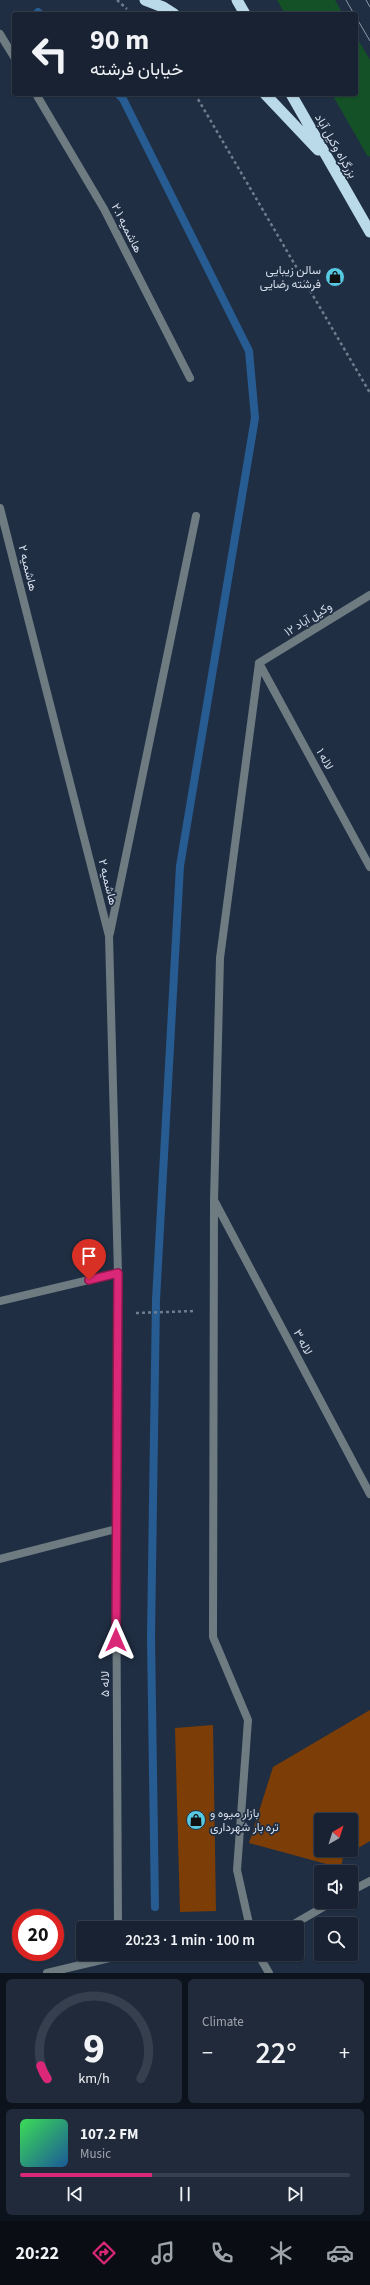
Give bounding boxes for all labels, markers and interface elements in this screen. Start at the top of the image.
text: 90 m [90,20,149,60]
icon: left [24,28,76,80]
text: خیابان فرشته [90,57,183,82]
street label: بزرگراه وکیل آباد [310,111,361,182]
street label: هاشمیه ۲.۱ [107,201,146,256]
place label: سالن زیبایی فرشته رضایی [260,262,321,293]
shop icon: سالن زیبایی فرشته رضایی [324,266,346,288]
street label: هاشمیه ۲ [14,543,41,593]
street label: ۱۲ وکیل آباد [281,598,335,641]
street label: لاله ۱ [312,745,337,773]
street label: هاشمیه ۲ [94,857,121,907]
pin [72,1239,106,1280]
icon: arrive [78,1245,100,1267]
street label: لاله ۳ [289,1326,316,1358]
position arrow [95,1619,137,1661]
street label: لاله ۵ [97,1671,114,1697]
place label: بازار میوه و تره بار شهرداری [210,1805,279,1836]
shop icon: بازار میوه و تره بار شهرداری [185,1809,207,1831]
north arrow [314,1813,358,1857]
map controls [314,1813,358,1961]
button: sound [314,1865,358,1909]
speed limit sign: 20 [12,1909,64,1961]
button: search [314,1917,358,1961]
text: 20:23 · 1 min · 100 m [125,1930,255,1951]
text: Climate [202,2013,244,2031]
text: 9 [83,2019,105,2079]
text: 22° [255,2032,297,2075]
text: − [202,2037,213,2069]
text: + [339,2037,350,2069]
text: km/h [78,2068,110,2089]
text: 107.2 FM [80,2124,138,2145]
text: Music [80,2145,111,2163]
icon: previous [64,2183,86,2205]
icon: pause [174,2183,196,2205]
icon: next [284,2183,306,2205]
icon: directions [90,2239,118,2267]
icon: music [149,2239,177,2267]
icon: phone [208,2239,236,2267]
icon: climate [267,2239,295,2267]
icon: car [326,2239,354,2267]
text: 20:22 [16,2241,59,2266]

